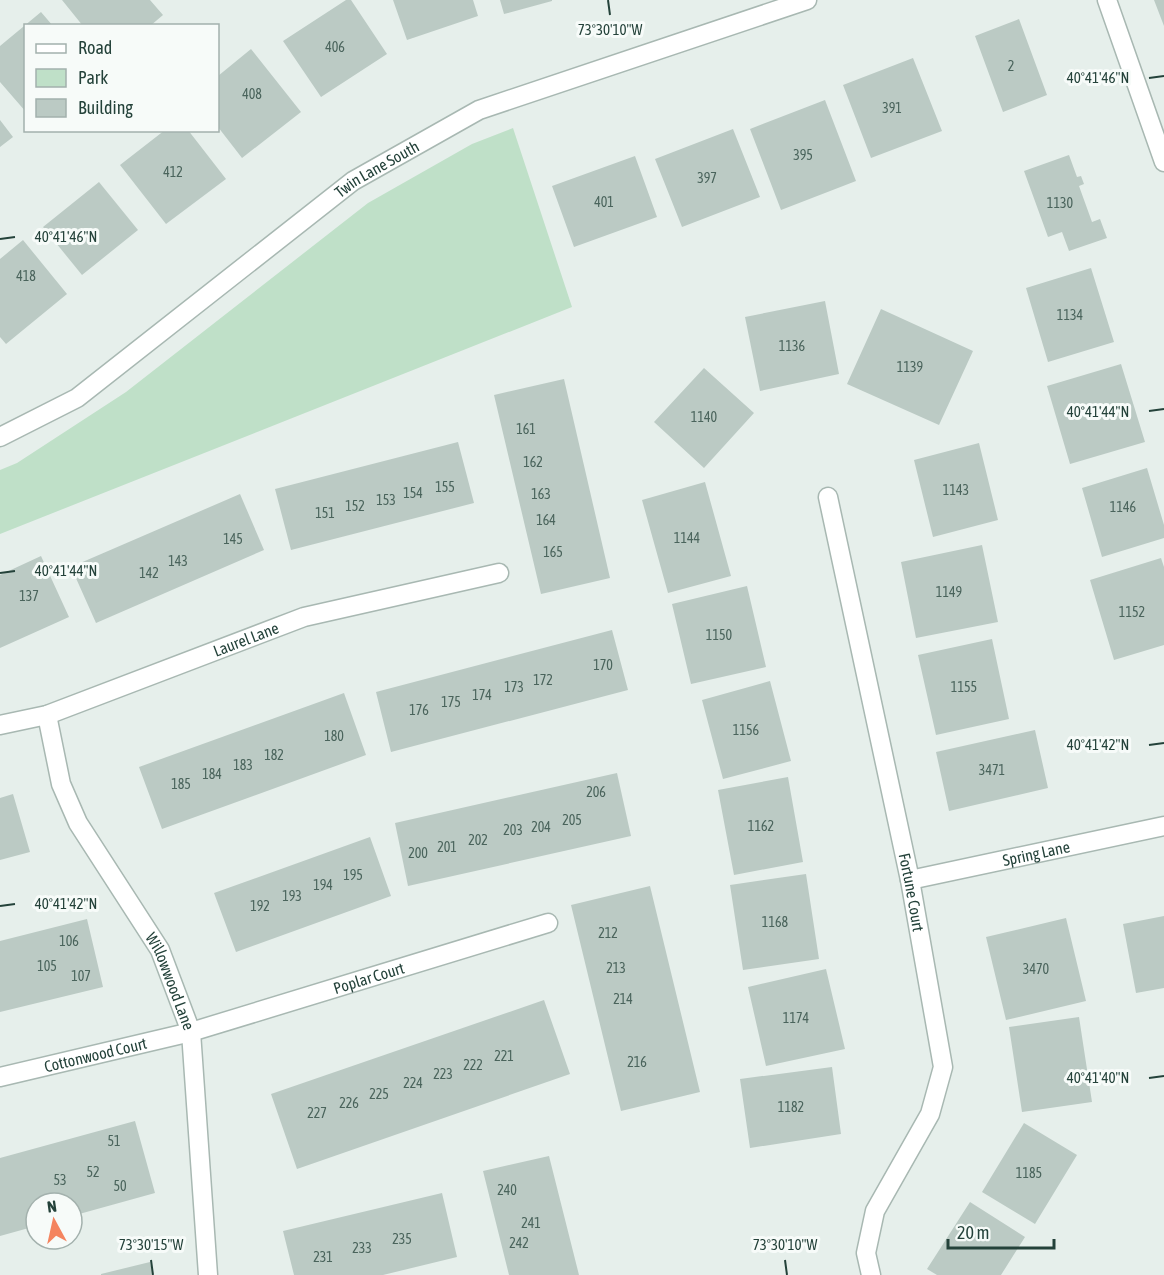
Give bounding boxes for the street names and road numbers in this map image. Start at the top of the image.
street label: Twin Lane South [331,137,422,201]
street label: Laurel Lane [211,619,281,660]
street label: Spring Lane [1001,837,1071,869]
street label: Fortune Court [895,851,928,933]
street label: Willowwood Lane [142,929,198,1032]
street label: Poplar Court [331,958,407,997]
street label: Cottonwood Court [42,1034,149,1075]

